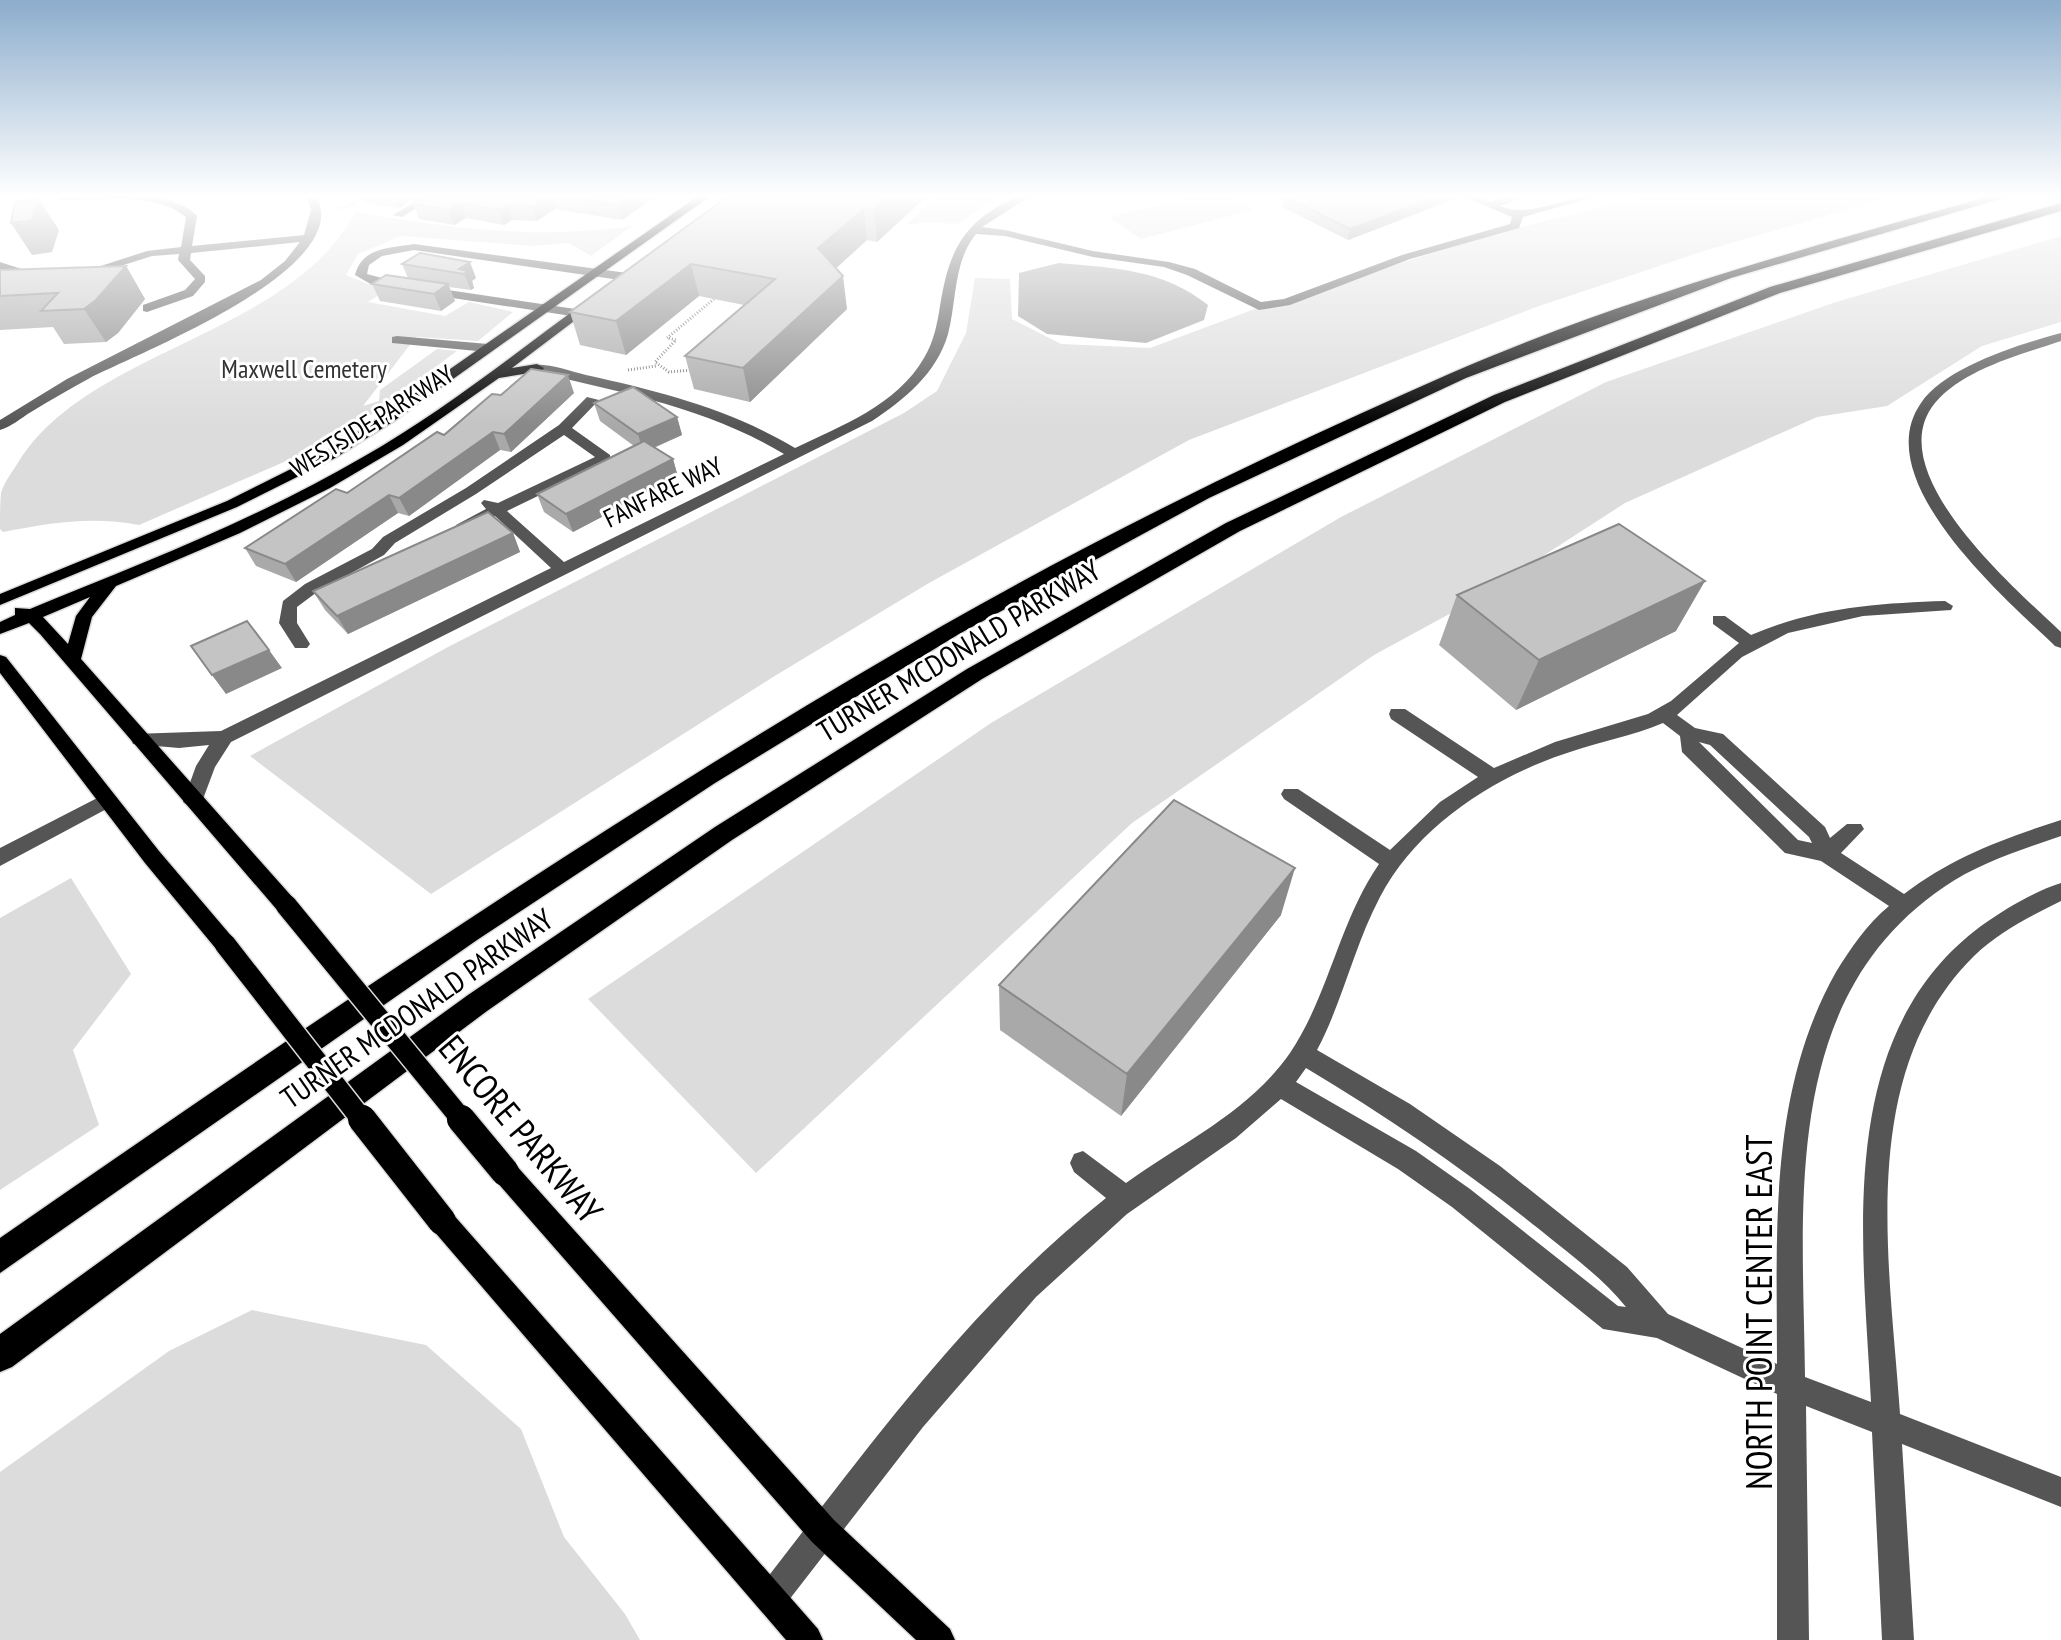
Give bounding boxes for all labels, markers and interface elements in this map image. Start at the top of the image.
park label: Maxwell Cemetery [221,352,387,385]
street label: WESTSIDE PARKWAY [284,357,460,484]
street label: FANFARE WAY [598,449,728,534]
street label: TURNER MCDONALD PARKWAY [809,549,1107,750]
street label: TURNER MCDONALD PARKWAY [272,899,560,1117]
street label: ENCORE PARKWAY [429,1025,614,1233]
street label: NORTH POINT CENTER EAST [1735,1134,1782,1490]

